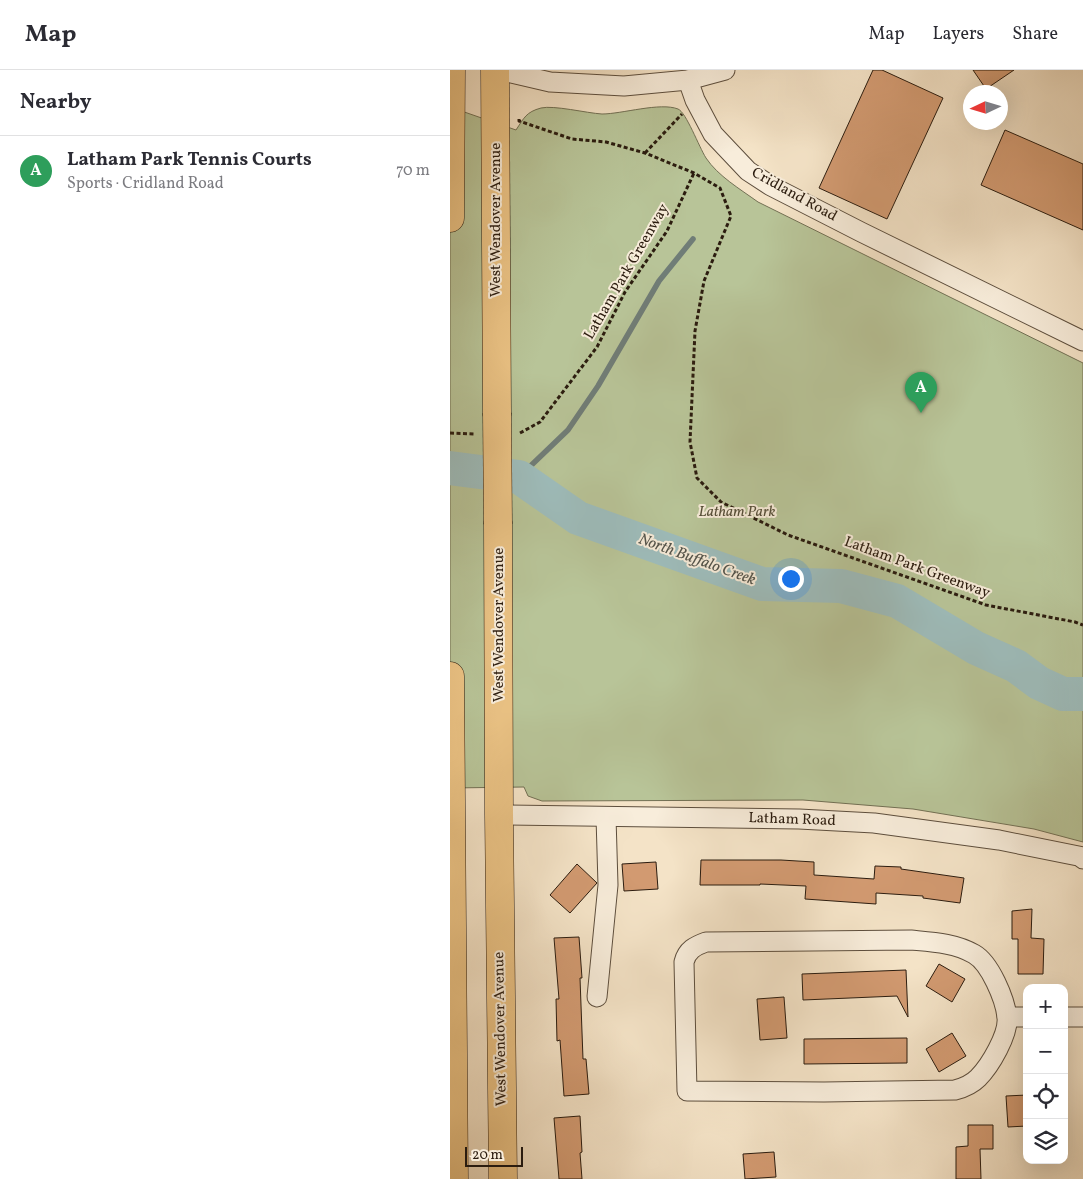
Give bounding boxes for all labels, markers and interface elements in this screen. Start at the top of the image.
text: Map [25,18,76,52]
text: Map [868,22,904,47]
text: Layers [932,22,984,47]
text: Share [1012,22,1058,47]
north arrow [963,85,1008,130]
text: Nearby [20,88,91,117]
street label: West Wendover Avenue [486,143,507,297]
text: Latham Park Tennis Courts [67,147,312,173]
text: A [30,160,42,182]
text: 70 m [396,160,430,182]
street label: Cridland Road [747,163,841,227]
text: Sports · Cridland Road [67,173,224,195]
street label: Latham Park Greenway [579,200,675,344]
pin: A [905,372,937,413]
park label: Latham Park [698,502,776,523]
water label: North Buffalo Creek [635,529,759,592]
street label: Latham Park Greenway [841,532,993,604]
street label: West Wendover Avenue [489,548,510,702]
your location [778,566,804,592]
street label: Latham Road [748,808,836,832]
street label: West Wendover Avenue [489,952,513,1106]
map controls [1023,984,1068,1164]
button: + [1023,984,1068,1029]
button: − [1023,1029,1068,1074]
button: locate [1023,1074,1068,1119]
button: layers [1023,1119,1068,1164]
scale bar [465,1144,522,1167]
text: 20 m [472,1146,503,1165]

